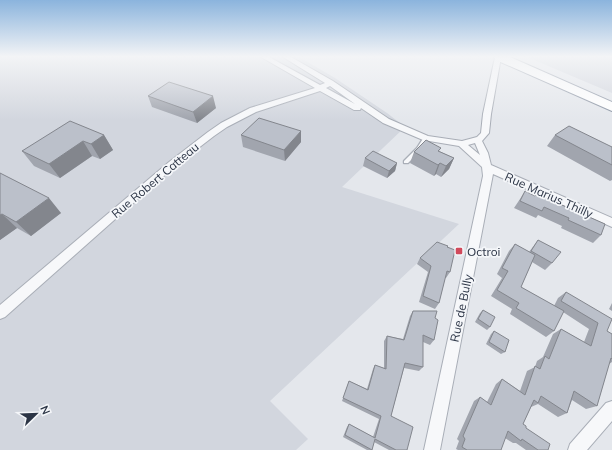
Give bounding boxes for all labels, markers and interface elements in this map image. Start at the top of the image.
street label: Rue Robert Catteau [108,139,202,221]
street label: Rue Marius Thilly [503,169,596,221]
place label: Octroi [467,244,501,259]
marker: Octroi [454,246,464,256]
street label: Rue de Bully [446,272,476,343]
north arrow [16,394,56,434]
text: N [37,404,53,417]

